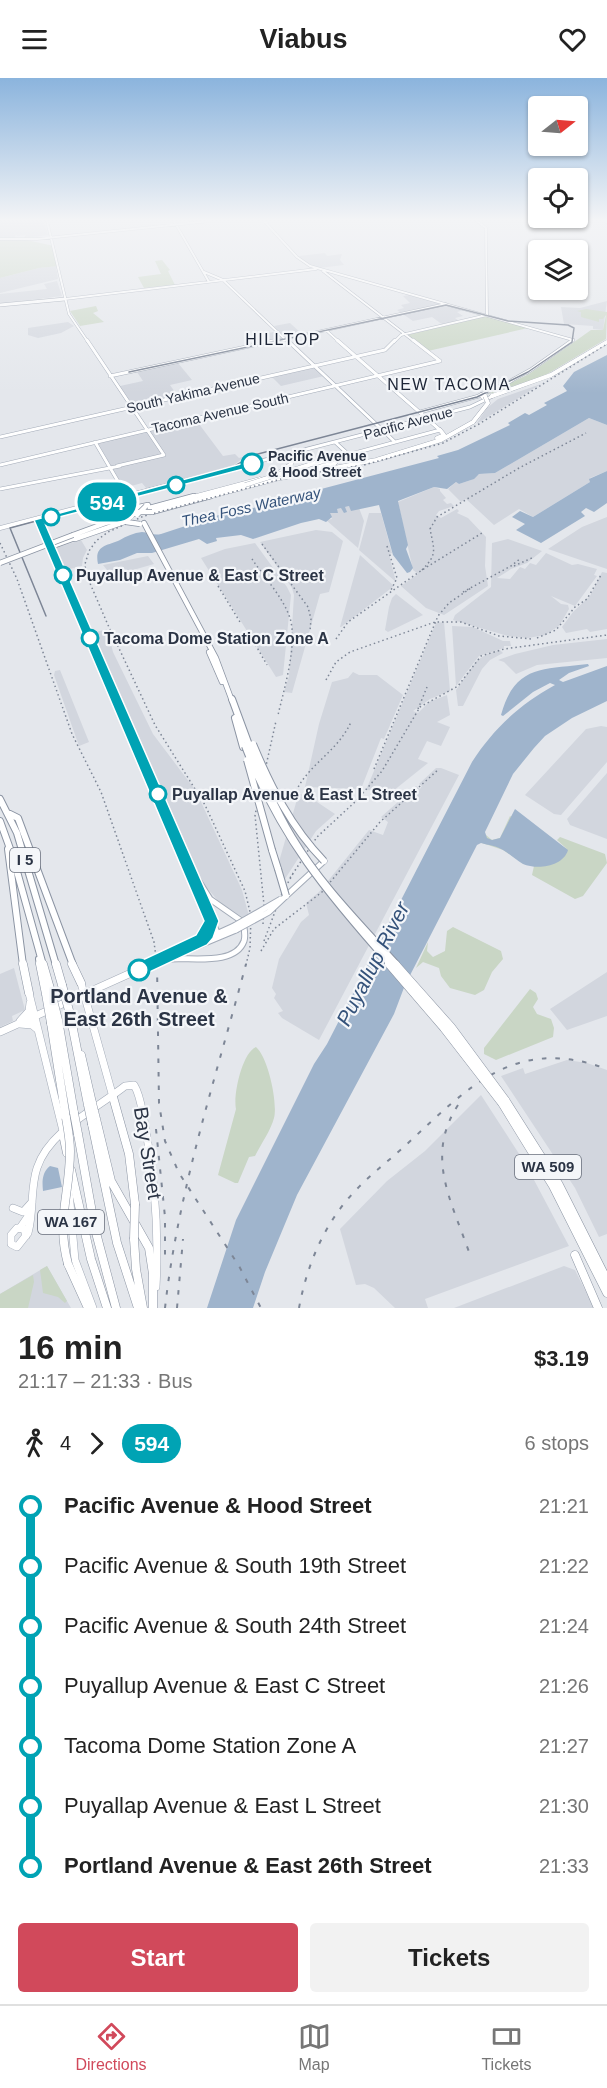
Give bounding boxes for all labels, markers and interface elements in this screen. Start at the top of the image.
icon: menu [18,23,51,56]
icon: heart [556,23,589,56]
text: Viabus [259,24,348,54]
north arrow [528,96,588,156]
map controls [528,96,588,300]
button: locate [528,168,588,228]
button: layers [528,240,588,300]
district label: HILLTOP [245,331,321,348]
street label: South Yakima Avenue [125,370,261,416]
district label: NEW TACOMA [387,376,511,393]
street label: Tacoma Avenue South [150,389,290,437]
street label: Pacific Avenue [362,403,455,443]
place label: Pacific Avenue & Hood Street [268,448,367,480]
marker: Pacific Avenue & Hood Street [241,453,263,475]
unlabelled marker [167,476,185,494]
line badge: 594 [72,482,142,522]
water label: Thea Foss Waterway [180,483,323,530]
text: 594 [89,491,125,514]
unlabelled marker [42,508,60,526]
marker: Puyallup Avenue & East C Street [54,566,72,584]
place label: Puyallup Avenue & East C Street [76,567,324,584]
marker: Tacoma Dome Station Zone A [81,629,99,647]
place label: Tacoma Dome Station Zone A [104,630,329,647]
marker: Puyallap Avenue & East L Street [149,785,167,803]
place label: Puyallap Avenue & East L Street [172,786,418,803]
road number: I 5 [10,848,40,872]
water label: Puyallup River [332,897,414,1029]
marker: Portland Avenue & East 26th Street [128,959,150,981]
place label: Portland Avenue & East 26th Street [50,985,228,1030]
street label: Bay Street [130,1105,166,1201]
road number: WA 509 [515,1155,581,1179]
road number: WA 167 [38,1210,104,1234]
text: 16 min [18,1329,123,1366]
text: $3.19 [534,1346,589,1371]
text: 21:17 – 21:33 · Bus [18,1370,193,1392]
icon: walk [18,1427,51,1460]
icon: forward [80,1427,113,1460]
text: 4 [60,1432,71,1454]
text: 594 [134,1432,169,1455]
text: 6 stops [525,1432,589,1454]
text: Pacific Avenue & Hood Street [64,1493,372,1518]
text: 21:21 [539,1495,589,1517]
text: Pacific Avenue & South 19th Street [64,1553,406,1578]
text: 21:22 [539,1555,589,1577]
text: Pacific Avenue & South 24th Street [64,1613,406,1638]
text: 21:24 [539,1615,589,1637]
text: Puyallup Avenue & East C Street [64,1673,385,1698]
text: 21:26 [539,1675,589,1697]
text: Tacoma Dome Station Zone A [64,1733,356,1758]
text: 21:27 [539,1735,589,1757]
text: Puyallap Avenue & East L Street [64,1793,381,1818]
text: 21:30 [539,1795,589,1817]
text: Portland Avenue & East 26th Street [64,1853,432,1878]
text: 21:33 [539,1855,589,1877]
button: Start [18,1923,298,1992]
button: Tickets [310,1923,589,1992]
tab: Directions [75,2020,147,2074]
tab: Map [298,2020,331,2074]
tab: Tickets [481,2020,532,2074]

